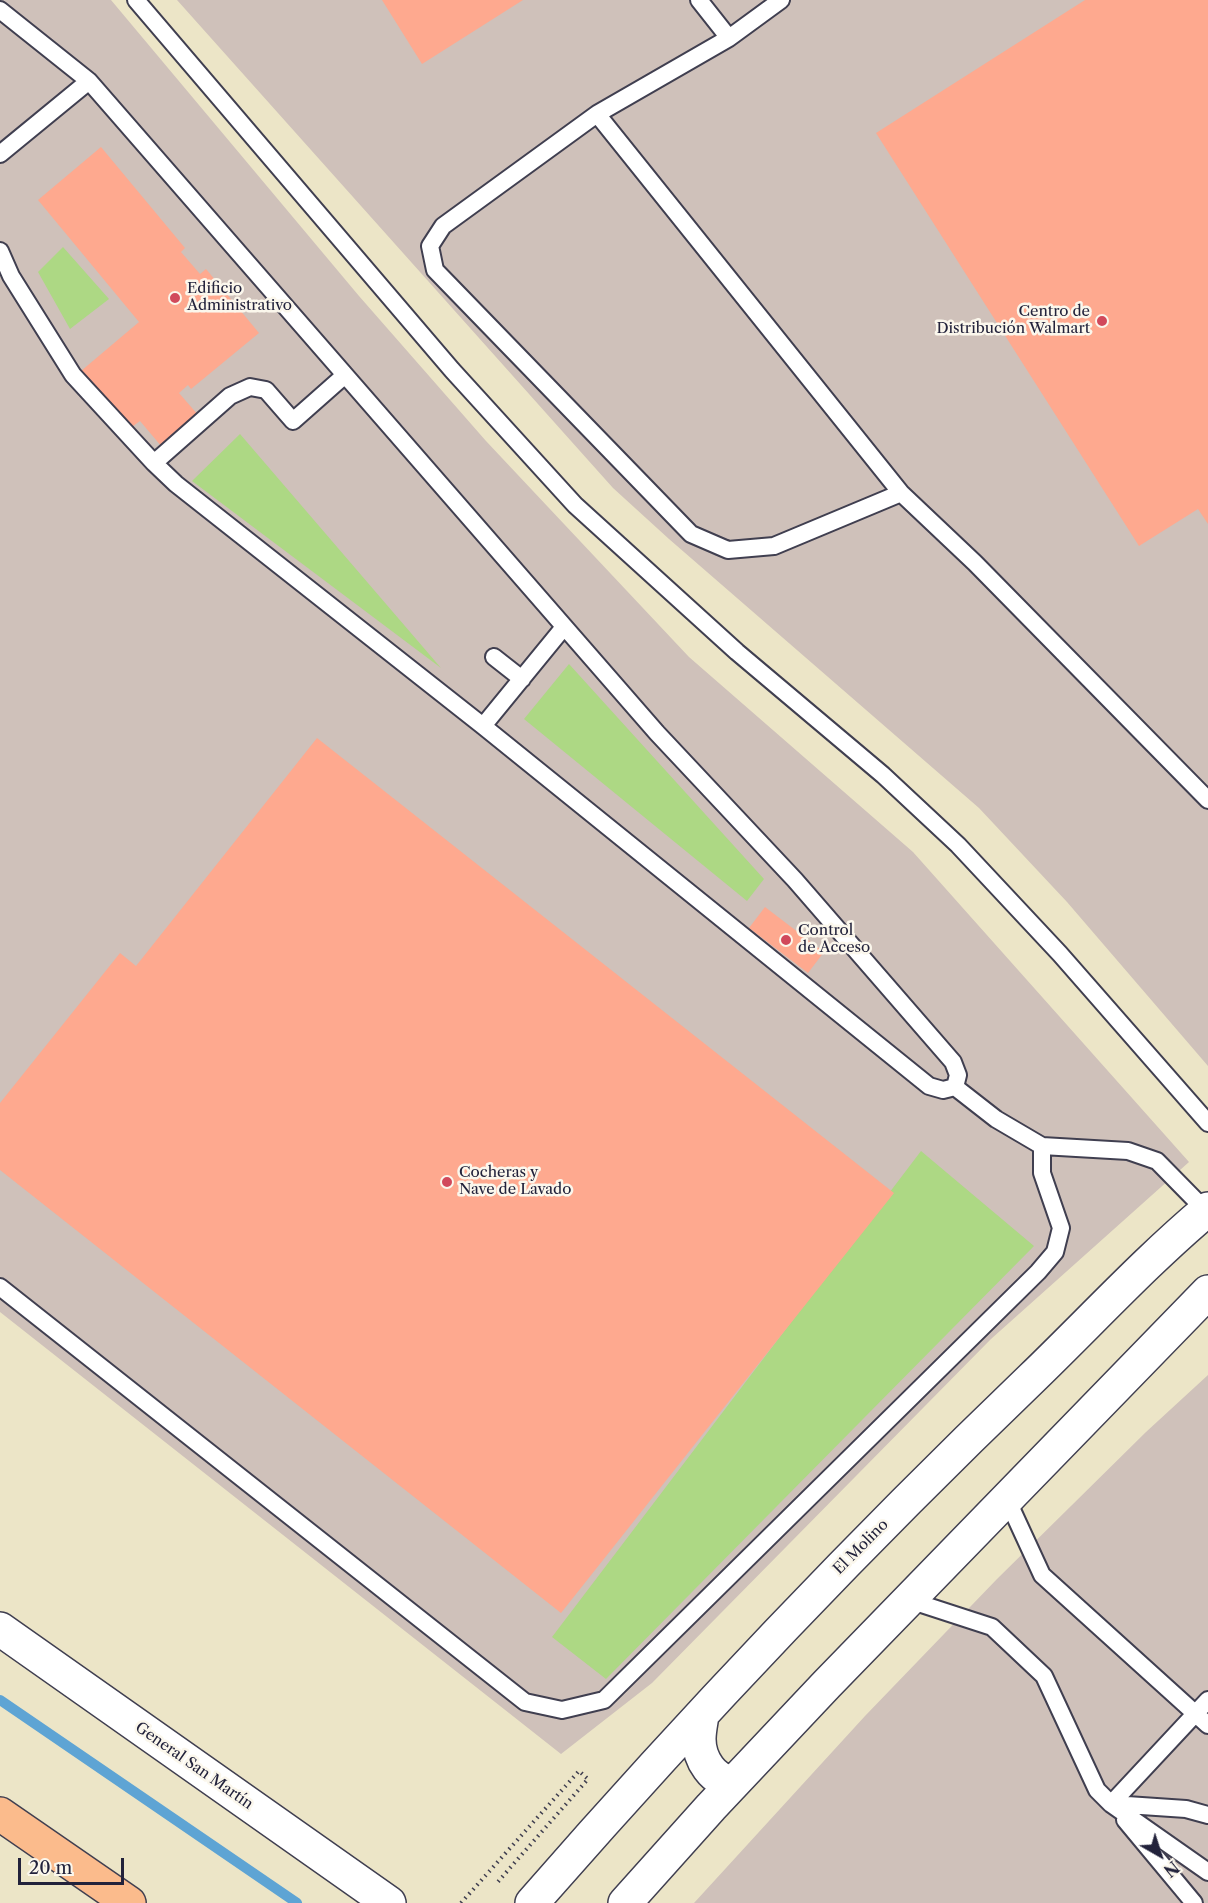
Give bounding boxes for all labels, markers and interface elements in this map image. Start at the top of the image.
place label: Edificio Administrativo [187,280,292,315]
marker: Edificio Administrativo [168,291,182,305]
place label: Centro de Distribución Walmart [936,303,1090,338]
marker: Centro de Distribución Walmart [1095,314,1109,328]
place label: Control de Acceso [798,922,870,957]
marker: Control de Acceso [779,933,793,947]
place label: Cocheras y Nave de Lavado [459,1164,571,1199]
marker: Cocheras y Nave de Lavado [440,1175,454,1189]
street label: El Molino [830,1516,892,1578]
street label: General San Martín [132,1719,256,1813]
north arrow [1130,1825,1190,1885]
scale bar [21,1846,128,1884]
text: 20 m [29,1857,72,1879]
text: N [1160,1857,1183,1881]

